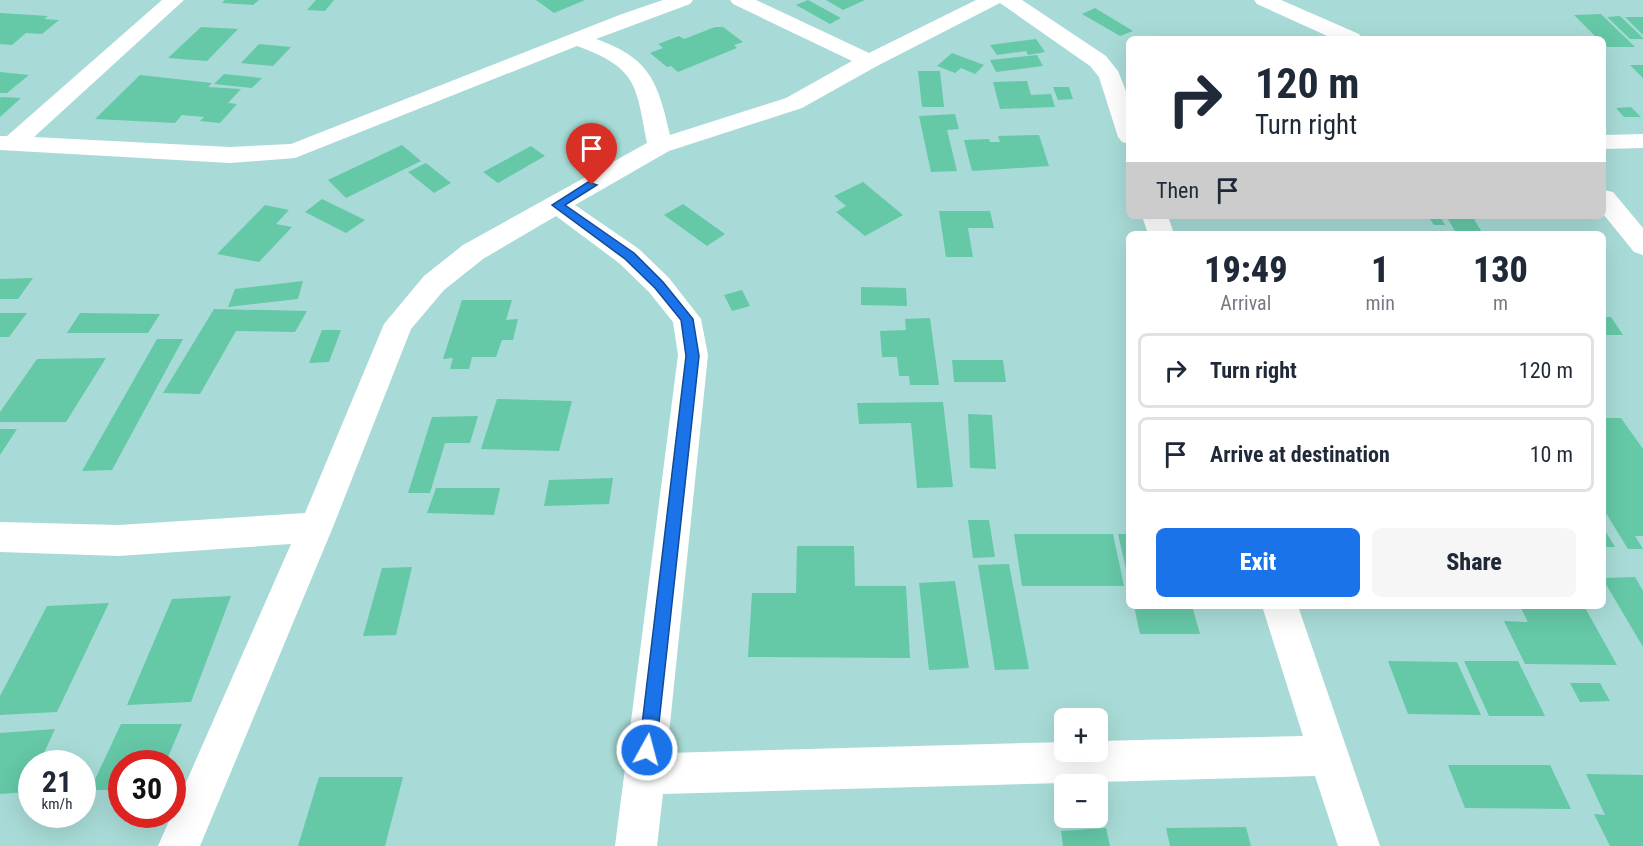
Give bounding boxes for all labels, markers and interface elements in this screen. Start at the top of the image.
text: 120 m [1255,59,1360,108]
icon: right [1156,60,1234,138]
text: Turn right [1255,109,1357,141]
pin [566,123,617,185]
icon: arrive [575,132,608,165]
icon: arrive [1211,174,1244,207]
text: Then [1156,178,1199,203]
text: 19:49 [1204,249,1287,291]
text: 1 [1371,249,1389,291]
text: 130 [1473,249,1528,291]
text: Arrival [1220,291,1271,315]
text: min [1366,291,1395,315]
text: m [1493,291,1508,315]
icon: right [1159,354,1192,387]
text: Turn right [1210,358,1297,383]
text: 120 m [1519,358,1573,383]
icon: arrive [1159,438,1192,471]
text: Arrive at destination [1210,442,1390,467]
text: 10 m [1530,442,1573,467]
button: Exit [1156,528,1360,597]
button: Share [1372,528,1576,597]
map controls [1054,708,1108,828]
button: + [1054,708,1108,762]
position arrow [615,718,679,782]
speed limit sign: 30 [108,750,186,828]
text: 21 [42,764,72,799]
button: − [1054,774,1108,828]
text: km/h [42,795,72,813]

